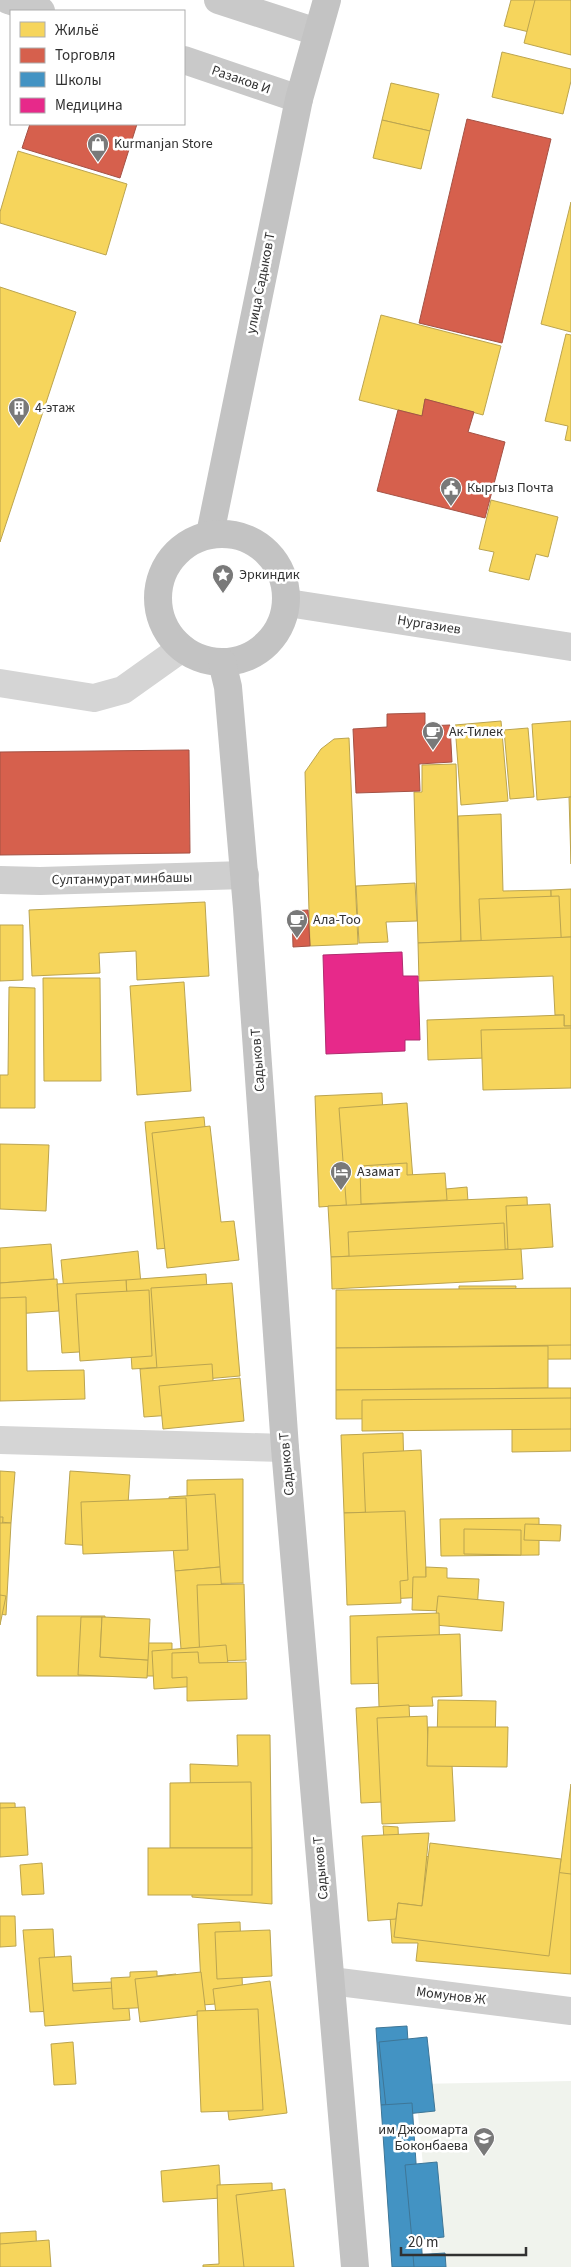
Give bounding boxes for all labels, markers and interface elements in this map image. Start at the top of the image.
legend [10,10,185,125]
text: Жильё [55,20,99,41]
text: Торговля [55,45,115,66]
street label: Разаков И [209,61,273,99]
text: Школы [55,70,102,91]
text: Медицина [55,95,123,116]
shop icon: Kurmanjan Store [86,132,110,163]
place label: Kurmanjan Store [114,134,213,154]
street label: улица Садыков Т [241,230,281,336]
building icon: 4-этаж [7,396,31,427]
place label: 4-этаж [35,398,75,418]
public building icon: Кыргыз Почта [439,476,463,507]
place label: Кыргыз Почта [467,478,554,498]
place icon: Эркиндик [211,563,235,594]
place label: Эркиндик [239,565,300,585]
street label: Нургазиев [396,610,462,640]
cafe icon: Ак-Тилек [421,720,445,751]
place label: Ак-Тилек [449,722,503,742]
street label: Султанмурат минбашы [51,868,193,890]
cafe icon: Ала-Тоо [285,908,309,939]
place label: Ала-Тоо [313,910,361,930]
street label: Садыков Т [246,1027,270,1092]
hotel icon: Азамат [329,1160,353,1191]
place label: Азамат [357,1162,401,1182]
street label: Садыков Т [274,1431,300,1497]
street label: Садыков Т [308,1835,334,1901]
street label: Момунов Ж [415,1982,487,2010]
place label: им Джоомарта Боконбаева [378,2120,468,2156]
school or university icon: им Джоомарта Боконбаева [472,2126,496,2157]
scale bar [401,2224,526,2256]
text: 20 m [408,2232,438,2253]

